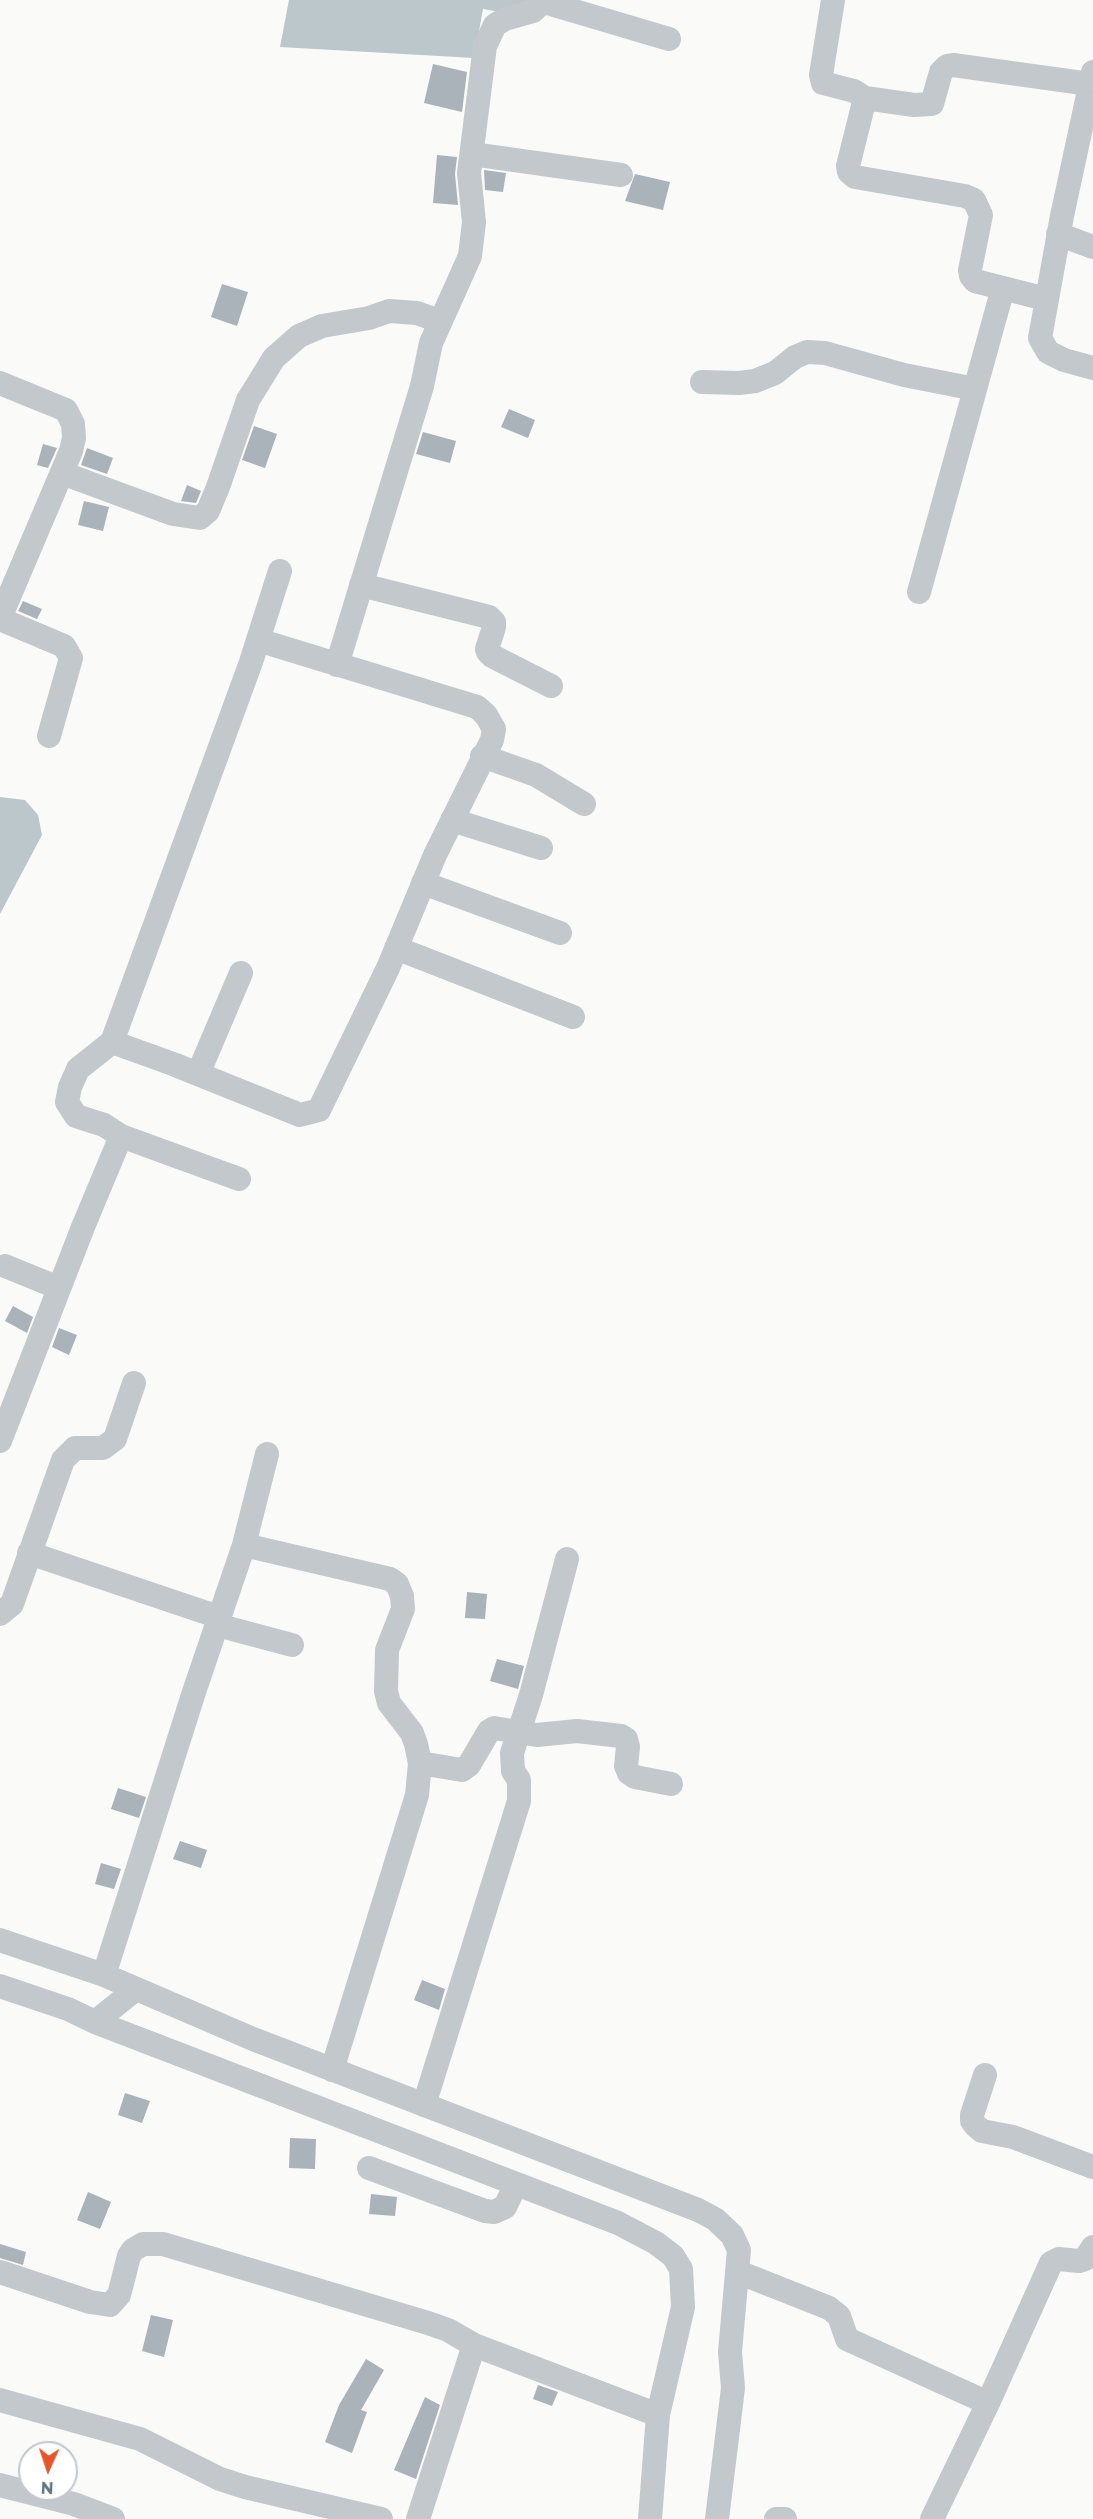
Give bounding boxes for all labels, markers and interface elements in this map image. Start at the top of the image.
north arrow [18,2441,78,2501]
text: N [40,2478,54,2497]

